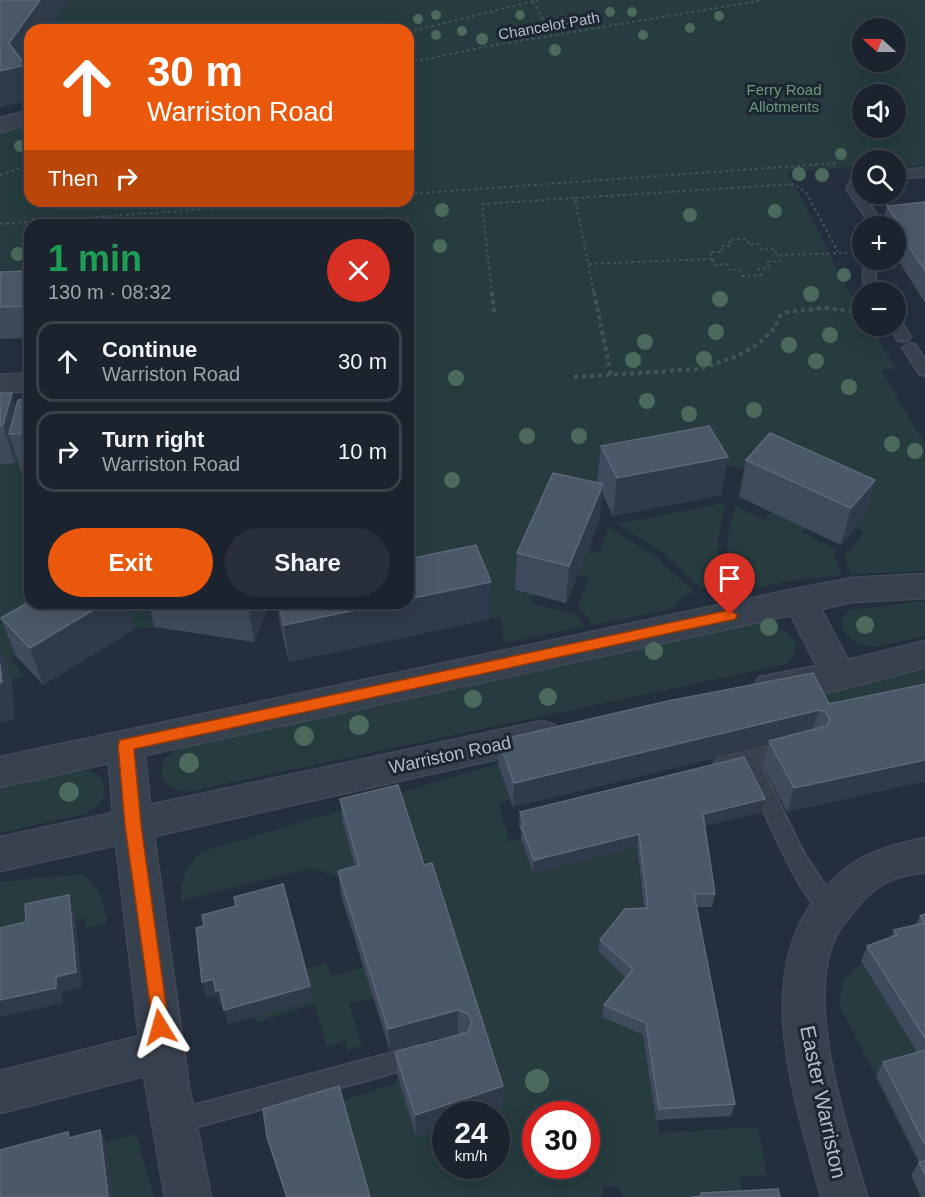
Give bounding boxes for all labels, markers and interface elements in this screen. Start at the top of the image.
street label: Chancelot Path [497,8,601,43]
north arrow [852,18,906,72]
map controls [852,18,906,336]
icon: ahead [48,48,126,126]
text: 30 m [147,48,243,95]
park label: Ferry Road Allotments [746,81,822,115]
button: sound [852,84,906,138]
text: Warriston Road [147,97,334,127]
button: search [852,150,906,204]
icon: right [110,162,143,195]
text: Then [48,166,98,191]
button: + [852,216,906,270]
text: 1 min [48,238,142,279]
button: close [327,239,390,302]
text: 130 m · 08:32 [48,281,171,303]
button: − [852,282,906,336]
text: Continue [102,337,197,362]
icon: ahead [51,345,84,378]
text: 30 m [338,349,387,374]
text: Warriston Road [102,363,240,385]
text: Turn right [102,427,204,452]
icon: right [51,435,84,468]
text: 10 m [338,439,387,464]
text: Warriston Road [102,453,240,475]
button: Exit [48,528,213,597]
button: Share [225,528,390,597]
pin [704,553,755,615]
icon: arrive [713,562,746,595]
street label: Warriston Road [387,732,513,778]
position arrow [128,995,192,1059]
street label: Easter Warriston [796,1023,851,1180]
speed limit sign: 30 [522,1101,600,1179]
text: 24 [454,1116,488,1149]
text: km/h [455,1147,487,1164]

